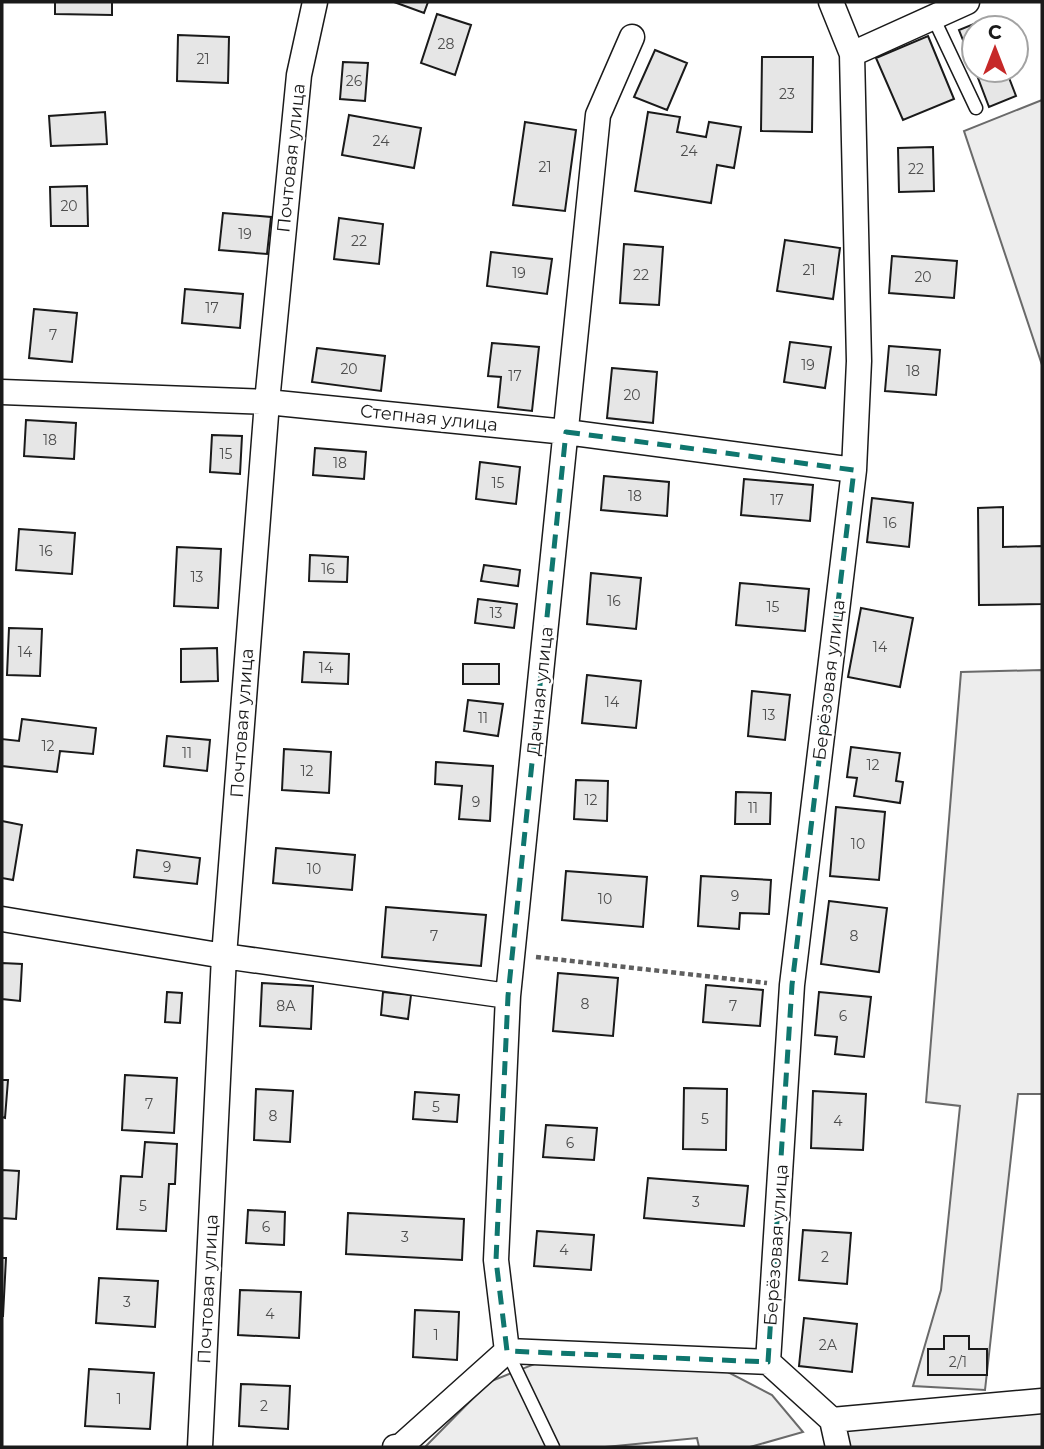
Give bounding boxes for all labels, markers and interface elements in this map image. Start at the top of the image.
north arrow [960,14,1030,84]
text: С [988,21,1002,44]
house number: 28 [438,35,455,53]
house number: 21 [196,50,210,68]
house number: 26 [346,72,363,90]
street label: Почтовая улица [272,82,310,234]
house number: 23 [779,85,795,103]
house number: 24 [373,132,390,150]
house number: 24 [681,142,698,160]
house number: 21 [538,158,552,176]
house number: 22 [908,160,924,178]
house number: 20 [60,197,78,215]
house number: 19 [238,225,252,243]
house number: 22 [351,232,367,250]
house number: 21 [802,261,816,279]
house number: 19 [512,264,526,282]
house number: 22 [633,266,649,284]
house number: 20 [914,268,932,286]
house number: 17 [205,299,219,317]
house number: 7 [49,326,57,344]
house number: 19 [801,356,815,374]
house number: 20 [340,360,358,378]
house number: 18 [906,362,920,380]
house number: 17 [508,367,522,385]
house number: 20 [623,386,641,404]
street label: Степная улица [359,400,499,436]
house number: 18 [43,431,57,449]
house number: 15 [220,445,233,463]
house number: 18 [333,454,347,472]
house number: 15 [492,474,505,492]
house number: 18 [628,487,642,505]
house number: 17 [770,491,784,509]
house number: 16 [883,514,897,532]
house number: 16 [39,542,53,560]
house number: 16 [321,560,335,578]
house number: 13 [191,568,204,586]
house number: 16 [607,592,621,610]
house number: 15 [767,598,780,616]
street label: Берёзовая улица [808,598,850,762]
house number: 13 [490,604,503,622]
street label: Дачная улица [522,625,558,757]
house number: 14 [873,638,888,656]
house number: 14 [18,643,33,661]
street label: Почтовая улица [226,647,258,799]
house number: 14 [319,659,334,677]
house number: 14 [605,693,620,711]
house number: 13 [763,706,776,724]
house number: 11 [478,709,488,727]
house number: 12 [41,737,55,755]
house number: 11 [182,744,192,762]
house number: 12 [866,756,880,774]
house number: 12 [300,762,314,780]
house number: 12 [584,791,598,809]
house number: 9 [472,793,480,811]
house number: 11 [748,799,758,817]
house number: 10 [851,835,865,853]
house number: 9 [163,858,171,876]
house number: 10 [307,860,321,878]
house number: 9 [731,887,739,905]
house number: 10 [598,890,612,908]
house number: 7 [430,927,438,945]
house number: 8 [850,927,859,945]
house number: 8 [581,995,590,1013]
house number: 8А [276,997,296,1015]
house number: 7 [729,997,737,1015]
house number: 6 [839,1007,848,1025]
house number: 7 [145,1095,153,1113]
house number: 5 [432,1098,440,1116]
house number: 8 [269,1107,278,1125]
house number: 5 [701,1110,709,1128]
house number: 4 [833,1112,843,1130]
house number: 6 [566,1134,575,1152]
street label: Берёзовая улица [759,1163,793,1327]
house number: 3 [692,1193,700,1211]
house number: 5 [139,1197,147,1215]
street label: Почтовая улица [193,1214,223,1364]
house number: 6 [262,1218,271,1236]
house number: 3 [401,1228,409,1246]
house number: 4 [559,1241,569,1259]
house number: 2 [821,1248,829,1266]
house number: 3 [123,1293,131,1311]
house number: 4 [265,1305,275,1323]
house number: 1 [433,1326,439,1344]
house number: 2А [819,1336,838,1354]
house number: 2/1 [949,1353,967,1371]
house number: 1 [116,1390,122,1408]
house number: 2 [260,1397,268,1415]

